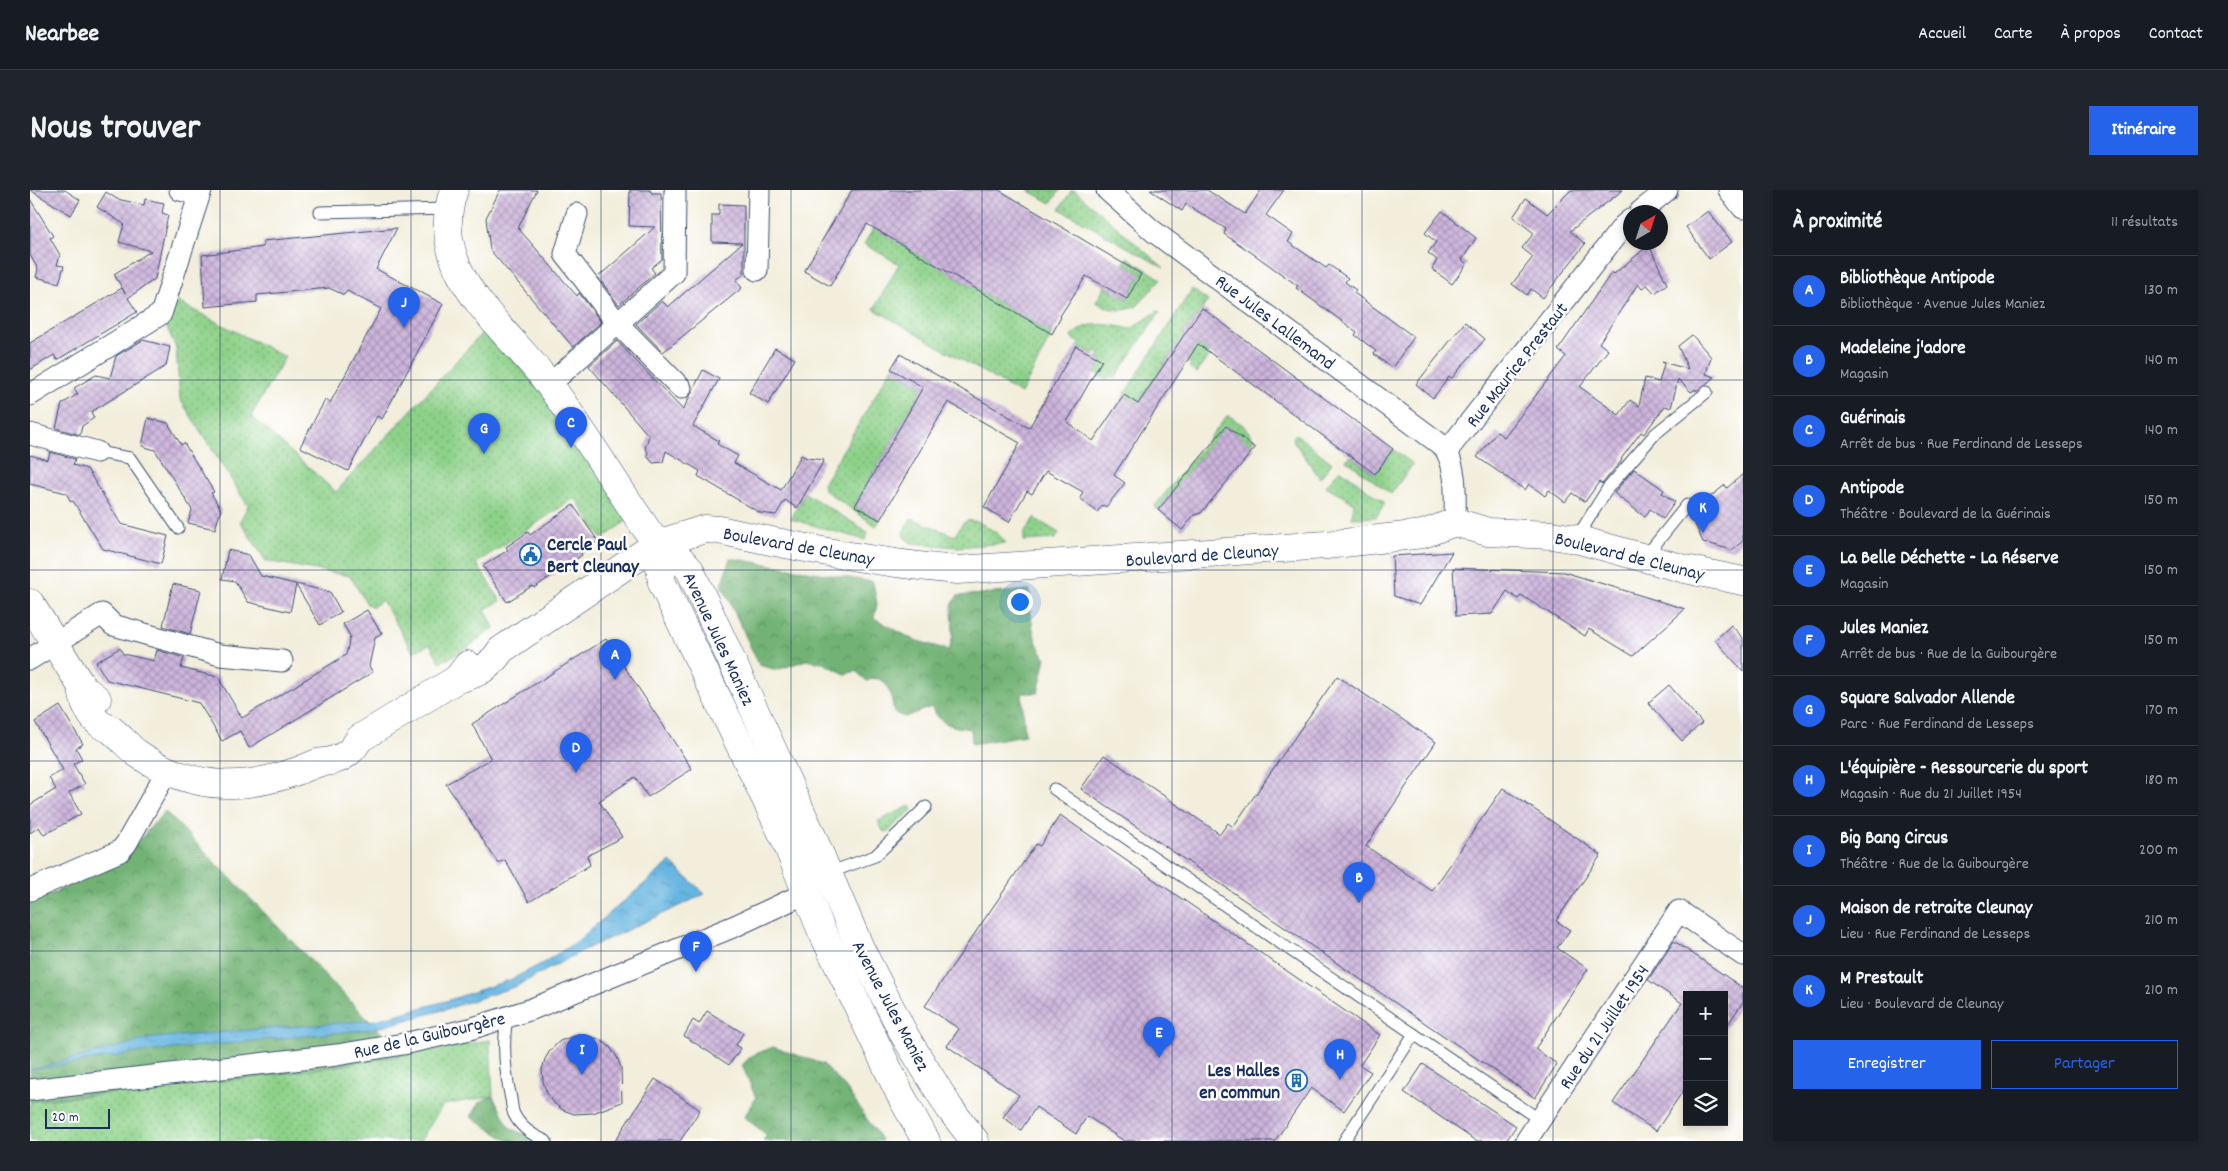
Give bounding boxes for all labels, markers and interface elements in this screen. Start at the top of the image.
text: Nearbee [25,18,99,52]
text: Accueil [1918,22,1966,47]
text: Carte [1994,22,2033,47]
text: À propos [2061,22,2121,47]
text: Contact [2149,22,2203,47]
text: Nous trouver [30,105,200,155]
button: Itinéraire [2089,106,2198,155]
north arrow [1623,205,1668,250]
text: À proximité [1793,208,1882,238]
text: 11 résultats [2111,211,2178,234]
text: Bibliothèque Antipode [1840,266,1995,293]
street label: Rue Jules Lallemand [1208,270,1340,378]
text: A [1805,279,1813,302]
text: 130 m [2144,279,2178,302]
pin: J [388,287,420,328]
text: Bibliothèque · Avenue Jules Maniez [1840,293,2045,316]
street label: Rue Maurice Prestaut [1461,298,1576,435]
text: Madeleine j'adore [1840,336,1966,363]
text: B [1805,349,1813,372]
text: 140 m [2144,349,2178,372]
text: Magasin [1840,363,1888,386]
text: Guérinais [1840,406,1906,433]
pin: C [555,407,587,448]
pin: G [468,413,500,454]
text: C [1805,419,1813,442]
text: 140 m [2144,419,2178,442]
text: Arrêt de bus · Rue Ferdinand de Lesseps [1840,433,2083,456]
text: Antipode [1840,476,1904,503]
text: D [1805,489,1813,512]
text: 150 m [2144,489,2178,512]
pin: K [1687,492,1719,533]
text: Théâtre · Boulevard de la Guérinais [1840,503,2051,526]
street label: Boulevard de Cleunay [721,522,876,575]
street label: Boulevard de Cleunay [1552,527,1707,590]
place label: Cercle Paul Bert Cleunay [547,533,640,582]
street label: Boulevard de Cleunay [1125,539,1280,576]
public building icon: Cercle Paul Bert Cleunay [519,542,543,566]
text: La Belle Déchette - La Réserve [1840,546,2059,573]
text: E [1805,559,1813,582]
text: 150 m [2144,559,2178,582]
street label: Avenue Jules Maniez [674,568,760,711]
text: Magasin [1840,573,1888,596]
your location [1007,589,1033,615]
text: Jules Maniez [1840,616,1928,643]
text: F [1805,629,1813,652]
text: 150 m [2144,629,2178,652]
pin: A [599,639,631,680]
text: Arrêt de bus · Rue de la Guibourgère [1840,643,2057,666]
text: Square Salvador Allende [1840,686,2015,713]
text: G [1805,699,1813,722]
text: 170 m [2145,699,2178,722]
text: Parc · Rue Ferdinand de Lesseps [1840,713,2034,736]
pin: D [560,732,592,773]
text: L'équipière - Ressourcerie du sport [1840,756,2088,783]
text: H [1805,769,1813,792]
text: 180 m [2145,769,2178,792]
text: Magasin · Rue du 21 Juillet 1954 [1840,783,2022,806]
text: Big Bang Circus [1840,826,1948,853]
text: I [1807,839,1811,862]
text: 200 m [2139,839,2178,862]
text: Théâtre · Rue de la Guibourgère [1840,853,2029,876]
pin: B [1343,862,1375,903]
text: Maison de retraite Cleunay [1840,896,2032,923]
text: J [1806,909,1812,932]
text: 210 m [2144,909,2178,932]
text: Lieu · Rue Ferdinand de Lesseps [1840,923,2030,946]
pin: F [680,931,712,972]
street label: Avenue Jules Maniez [843,936,935,1077]
street label: Rue du 21 Juillet 1954 [1554,960,1658,1096]
text: M Prestault [1840,966,1923,993]
text: K [1805,979,1813,1002]
text: 210 m [2144,979,2178,1002]
map controls [1683,991,1728,1126]
button: + [1683,991,1728,1036]
text: Lieu · Boulevard de Cleunay [1840,993,2003,1016]
street label: Rue de la Guibourgère [351,1007,508,1068]
pin: E [1143,1017,1175,1058]
pin: I [566,1034,598,1075]
button: − [1683,1036,1728,1081]
pin: H [1324,1039,1356,1080]
button: Enregistrer [1793,1040,1981,1089]
button: Partager [1991,1040,2178,1089]
place label: Les Halles en commun [1199,1059,1280,1108]
building icon: Les Halles en commun [1284,1068,1308,1092]
button: layers [1683,1081,1728,1126]
scale bar [45,1106,110,1129]
text: 20 m [52,1108,79,1128]

